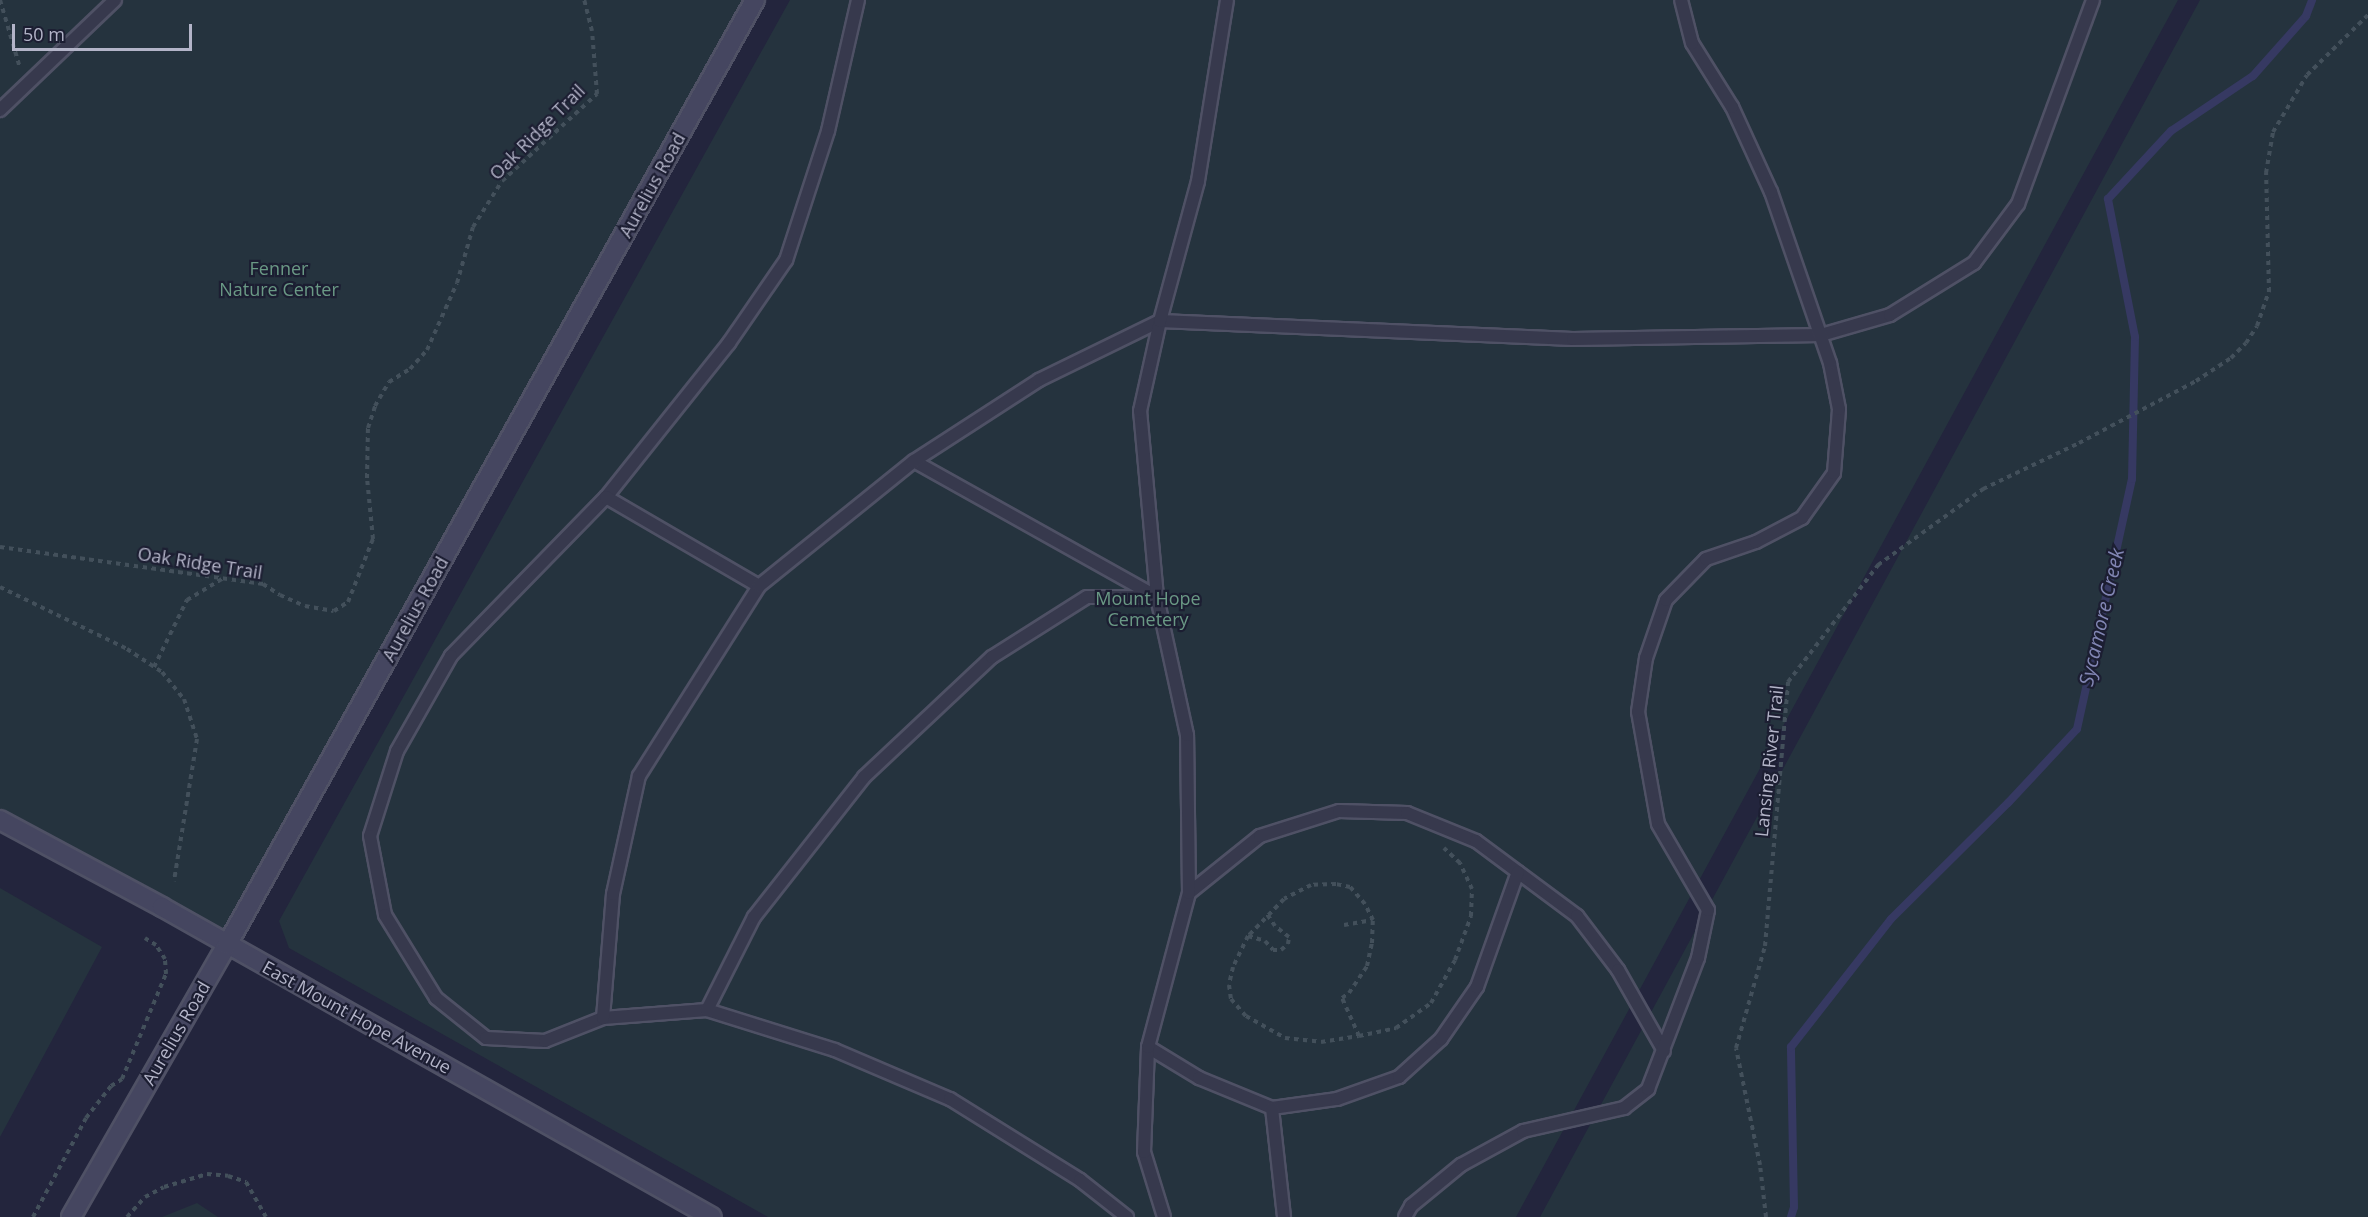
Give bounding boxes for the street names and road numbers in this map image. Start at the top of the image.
street label: Oak Ridge Trail [485,80,589,184]
street label: Aurelius Road [614,129,690,241]
street label: Oak Ridge Trail [136,542,264,584]
street label: Aurelius Road [377,553,453,665]
street label: Lansing River Trail [1750,684,1788,838]
street label: East Mount Hope Avenue [259,956,455,1078]
street label: Aurelius Road [138,977,214,1089]

